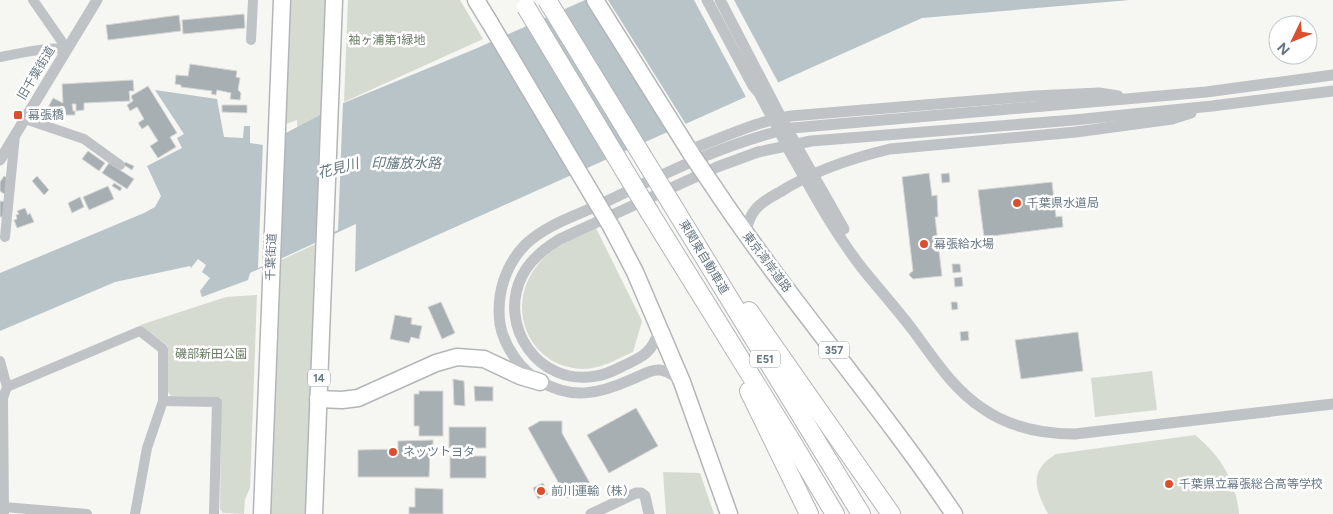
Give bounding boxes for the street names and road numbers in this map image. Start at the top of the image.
street label: 旧千葉街道 [15,44,57,102]
street label: 東関東自動車道 [676,217,732,297]
street label: 東京湾岸道路 [740,229,794,295]
street label: 千葉街道 [263,233,279,281]
road number: 357 [819,342,849,358]
road number: E51 [750,350,780,368]
road number: 14 [308,369,330,386]

